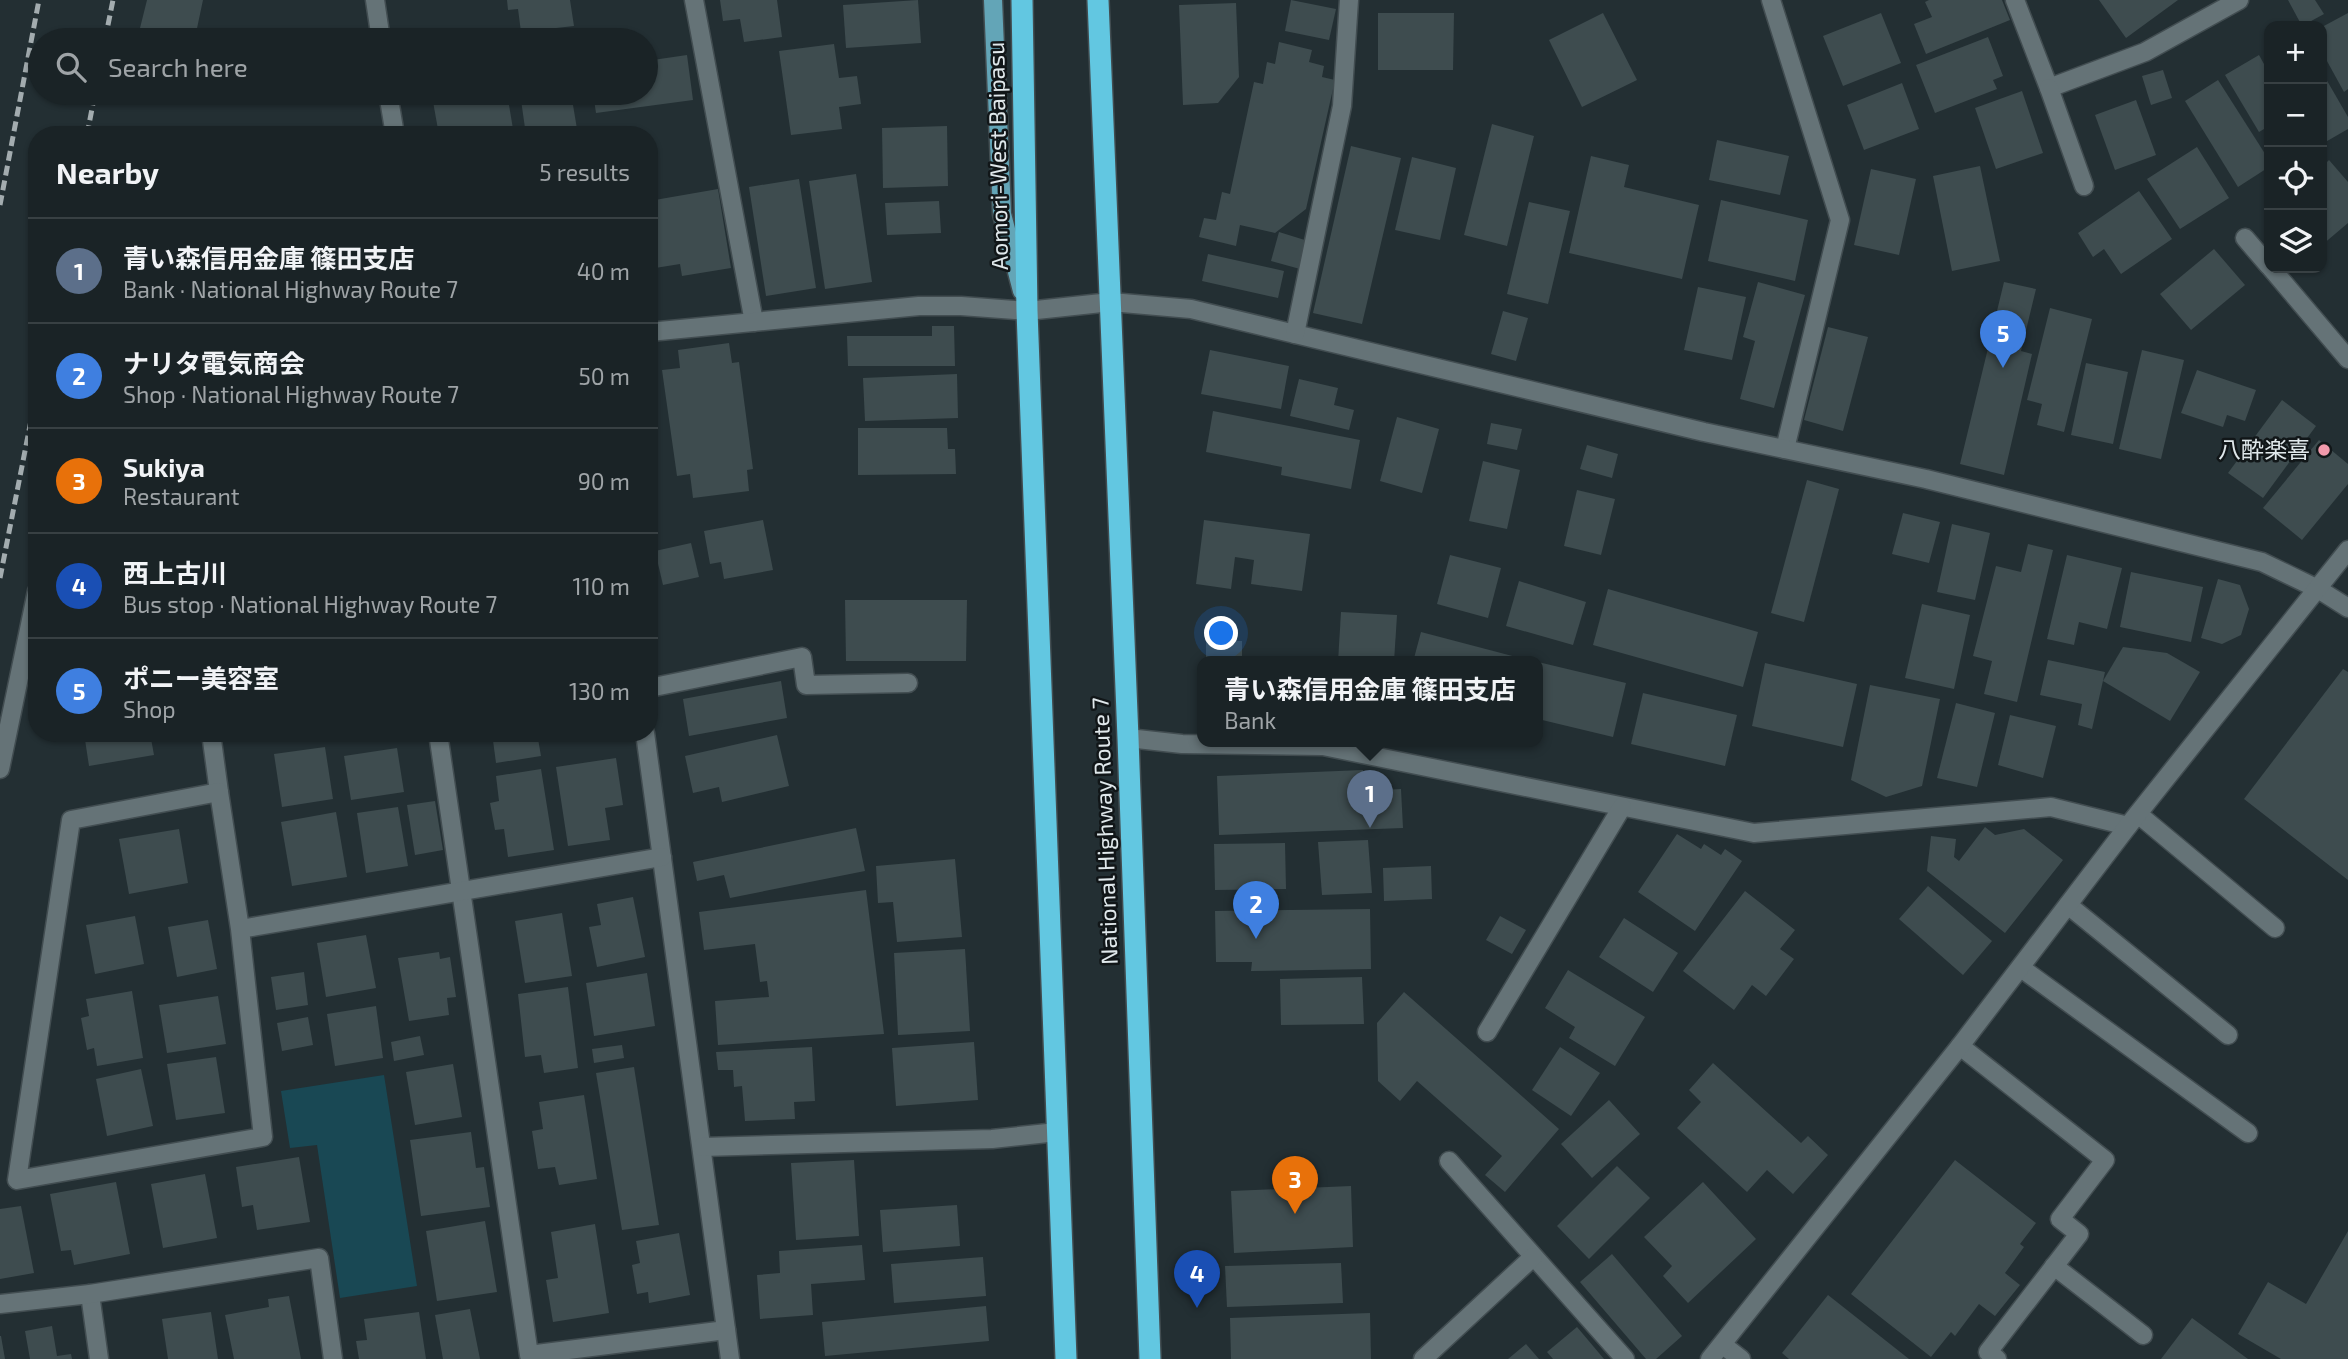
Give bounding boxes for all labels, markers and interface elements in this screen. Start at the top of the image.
map controls [2264,21,2327,273]
button: + [2264,21,2327,84]
search box [28,28,658,105]
street label: Aomori-West Baipasu [981,42,1013,270]
icon: search [52,48,90,86]
text: Search here [108,51,248,82]
button: − [2264,84,2327,147]
button: locate [2264,147,2327,210]
text: Nearby [56,154,159,190]
text: 5 results [539,158,630,186]
button: layers [2264,210,2327,273]
text: 青い森信用金庫 篠田支店 [123,242,415,273]
text: 1 [74,257,84,285]
text: 40 m [577,257,630,285]
text: Bank · National Highway Route 7 [123,275,458,303]
pin: 5 [1980,310,2026,368]
text: ナリタ電気商会 [123,347,305,378]
text: 2 [72,362,86,390]
text: 50 m [579,362,630,390]
text: Shop · National Highway Route 7 [123,380,459,408]
place label: 八酔楽喜 [2218,435,2310,463]
marker: 八酔楽喜 [2316,442,2332,458]
text: Sukiya [123,451,205,482]
text: 3 [72,467,86,495]
text: 90 m [578,467,630,495]
text: Restaurant [123,482,240,510]
text: 西上古川 [123,557,227,588]
text: 4 [72,572,86,600]
text: 110 m [573,572,630,600]
text: Bus stop · National Highway Route 7 [123,590,497,618]
your location [1204,616,1238,650]
popup [1197,656,1543,747]
text: ポニー美容室 [123,662,279,693]
text: 青い森信用金庫 篠田支店 [1224,673,1516,704]
text: 5 [73,677,85,705]
text: 130 m [569,677,630,705]
text: Shop [123,695,176,723]
street label: National Highway Route 7 [1085,697,1123,965]
text: Bank [1224,706,1276,734]
pin: 1 [1347,770,1393,828]
pin: 2 [1233,881,1279,939]
pin: 3 [1272,1156,1318,1214]
pin: 4 [1174,1250,1220,1308]

